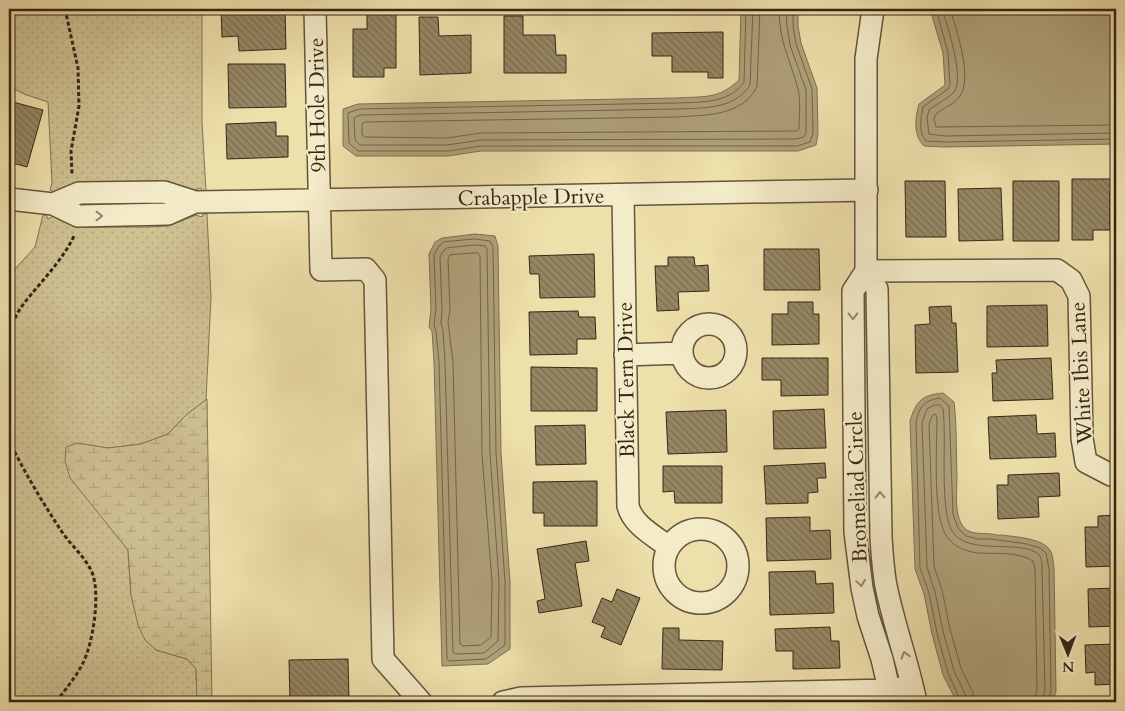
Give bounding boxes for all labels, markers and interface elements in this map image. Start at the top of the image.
street label: 9th Hole Drive [302,37,333,173]
street label: Crabapple Drive [457,182,605,213]
one-way arrow [96,211,104,221]
street label: White Ibis Lane [1063,301,1100,446]
street label: Black Tern Drive [611,302,642,458]
one-way arrow [848,313,858,321]
street label: Bromeliad Circle [840,411,875,563]
one-way arrow [875,491,885,498]
one-way arrow [856,579,866,588]
north arrow [1042,628,1092,678]
one-way arrow [900,651,910,659]
text: N [1062,657,1074,676]

